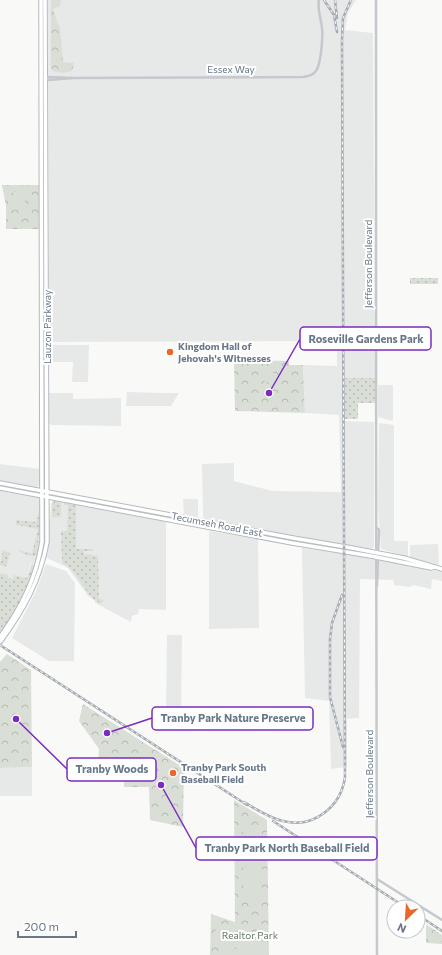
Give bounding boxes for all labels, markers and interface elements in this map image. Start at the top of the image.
street label: Essex Way [207,63,255,75]
street label: Jefferson Boulevard [362,220,374,308]
street label: Lauzon Parkway [41,290,53,364]
callout: Roseville Gardens Park [300,327,431,350]
text: Roseville Gardens Park [308,332,424,345]
place label: Kingdom Hall of Jehovah's Witnesses [178,340,271,364]
marker: Kingdom Hall of Jehovah's Witnesses [165,347,175,357]
street label: Tecumseh Road East [170,509,264,539]
callout: Tranby Park Nature Preserve [152,707,313,730]
text: Tranby Park Nature Preserve [161,711,306,724]
street label: Jefferson Boulevard [363,730,375,818]
callout: Tranby Woods [67,758,156,781]
place label: Tranby Park South Baseball Field [181,761,267,785]
text: Tranby Woods [76,762,148,775]
marker: Tranby Park South Baseball Field [168,768,178,778]
callout: Tranby Park North Baseball Field [196,837,377,860]
text: Tranby Park North Baseball Field [205,841,369,854]
north arrow [386,899,426,939]
scale bar [18,913,76,939]
text: 200 m [24,919,59,933]
text: N [395,921,408,936]
park label: Realtor Park [222,929,279,941]

